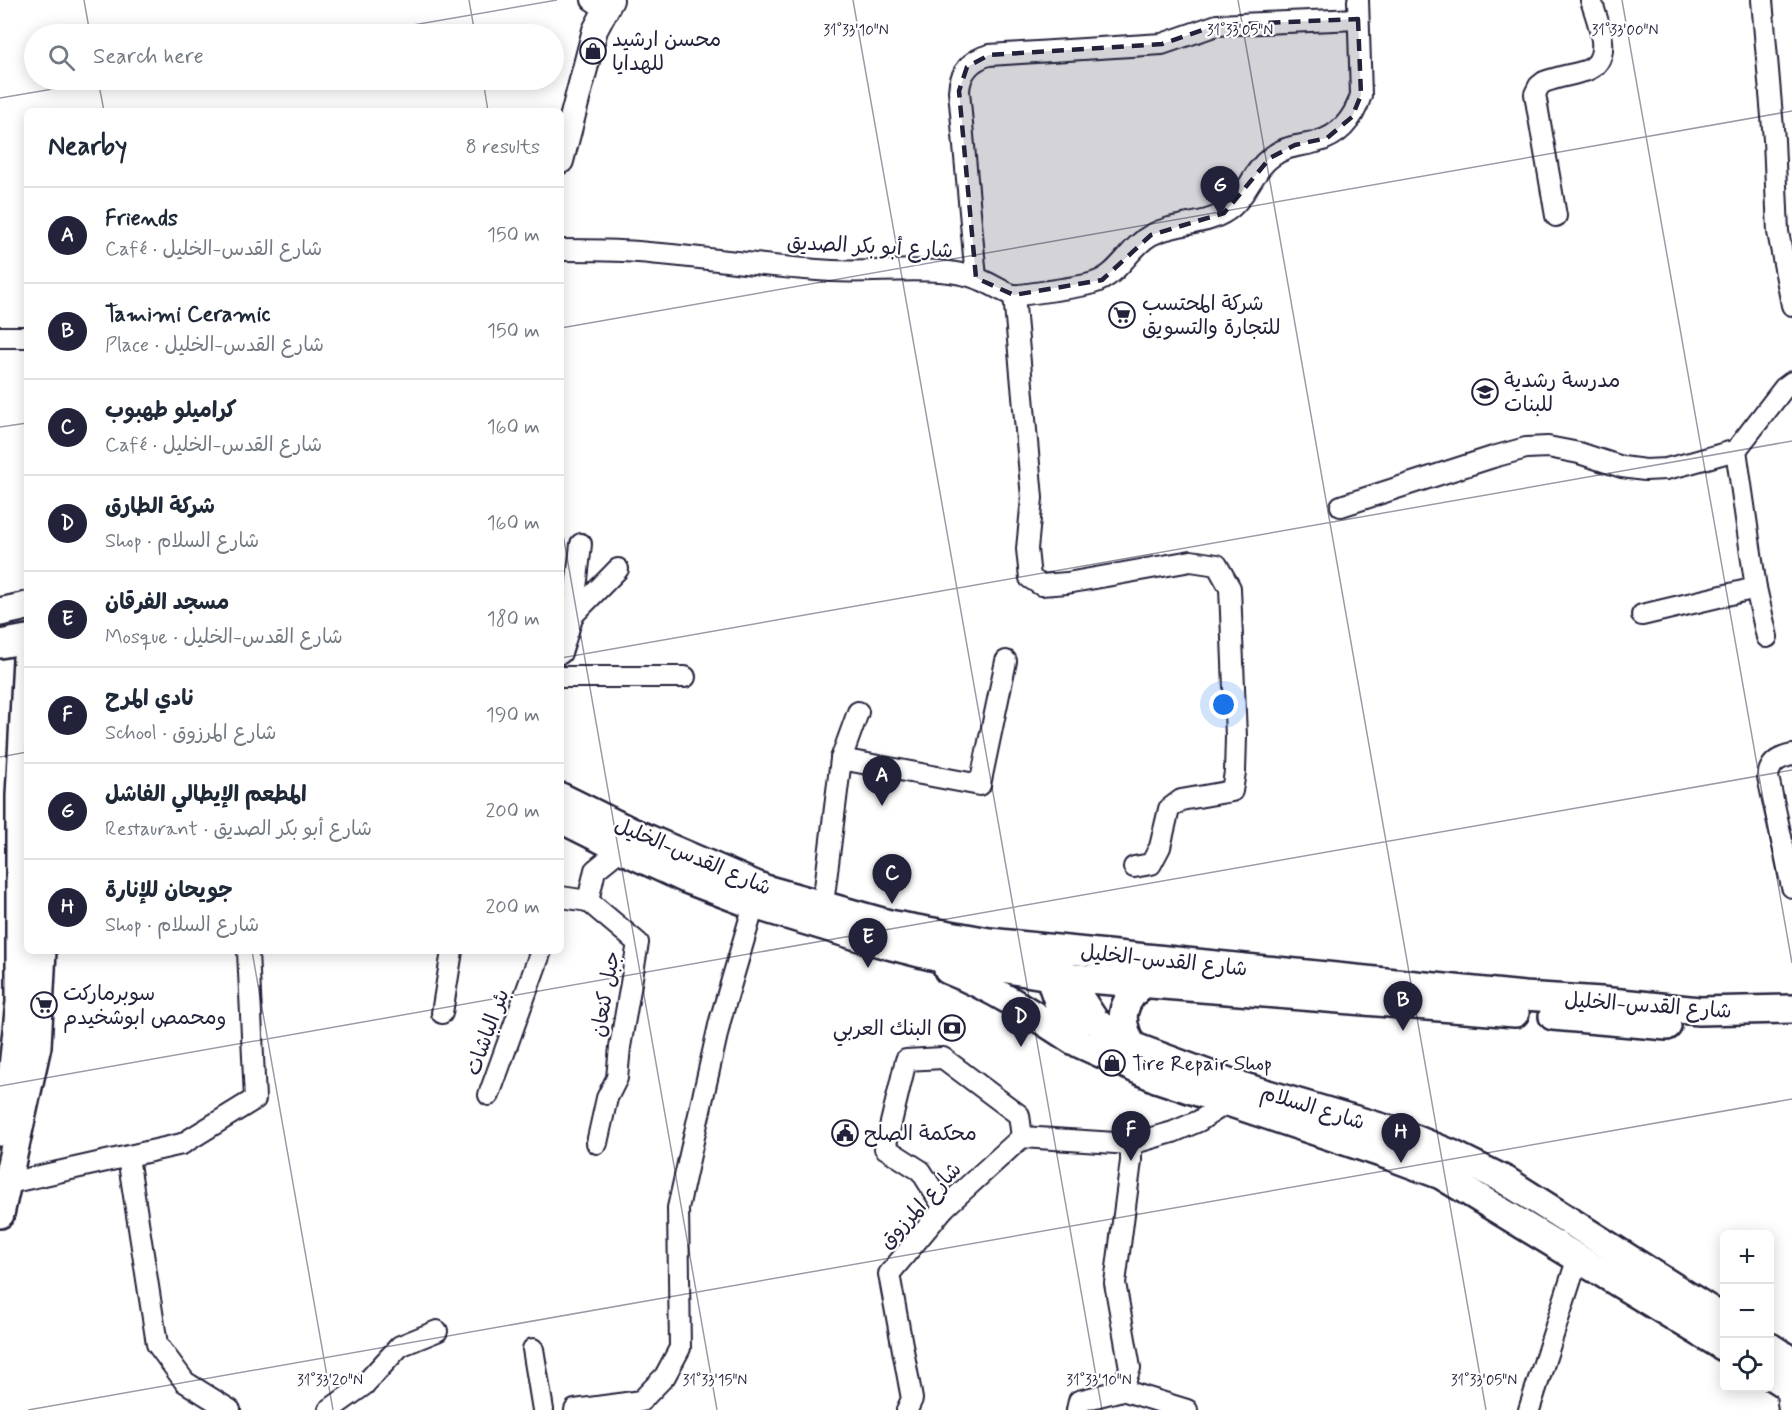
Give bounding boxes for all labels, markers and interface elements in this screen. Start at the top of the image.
text: 31°33'10"N [823,21,889,41]
text: 31°33'05"N [1207,21,1273,41]
text: 31°33'00"N [1591,21,1659,41]
search box [24,24,564,90]
place label: محسن ارشيد للهدايا [612,26,721,78]
shop icon: محسن ارشيد للهدايا [578,36,608,66]
icon: search [45,41,78,74]
text: Search here [93,43,204,71]
text: Nearby [48,130,127,164]
text: 8 results [466,134,540,161]
pin: G [1200,166,1240,216]
text: Friends [105,205,178,233]
text: A [61,222,74,249]
text: 150 m [487,222,540,249]
street label: شارع أبو بكر الصديق [786,229,954,265]
text: Café · شارع القدس-الخليل [105,236,322,263]
place label: شركة المحتسب للتجارة والتسويق [1142,290,1281,342]
supermarket icon: شركة المحتسب للتجارة والتسويق [1107,300,1137,330]
text: Tamimi Ceramic [105,301,270,329]
text: B [61,318,74,345]
text: 150 m [487,318,540,345]
text: Place · شارع القدس-الخليل [105,332,324,359]
place label: مدرسة رشدية للبنات [1504,367,1620,419]
school or university icon: مدرسة رشدية للبنات [1470,377,1500,407]
text: كراميلو طهبوب [105,397,236,425]
text: C [60,414,75,441]
text: 160 m [487,414,540,441]
text: Café · شارع القدس-الخليل [105,432,322,459]
text: شركة الطارق [105,493,215,521]
text: D [61,510,74,537]
text: 160 m [487,510,540,537]
text: Shop · شارع السلام [105,528,259,555]
text: مسجد الفرقان [105,589,229,617]
text: E [62,606,73,633]
text: 180 m [487,606,540,633]
text: Mosque · شارع القدس-الخليل [105,624,343,651]
text: نادي المرح [105,685,194,713]
your location [1209,690,1238,719]
text: F [62,702,73,729]
text: 190 m [486,702,540,729]
text: School · شارع المرزوق [105,720,276,747]
pin: A [862,756,902,806]
text: المطعم الإيطالي الفاشل [105,781,307,809]
text: G [61,798,74,825]
text: 200 m [485,798,540,825]
street label: شارع القدس-الخليل [610,811,775,903]
text: Restaurant · شارع أبو بكر الصديق [105,816,372,843]
pin: C [872,854,912,904]
text: جويحان للإنارة [105,877,233,905]
text: H [61,894,74,921]
text: 200 m [485,894,540,921]
text: Shop · شارع السلام [105,912,259,939]
pin: E [848,918,888,968]
street label: شارع القدس-الخليل [1079,938,1249,984]
street label: جبل كنعان [585,949,627,1040]
place label: سوبرماركت ومحمص ابوشخيدم [63,980,227,1033]
pin: B [1384,982,1422,1031]
street label: بئر الباشات [459,985,517,1080]
street label: شارع القدس-الخليل [1563,986,1733,1026]
supermarket icon: سوبرماركت ومحمص ابوشخيدم [29,990,59,1020]
pin: D [1002,998,1040,1047]
bank icon: البنك العربي [937,1013,967,1043]
place label: البنك العربي [833,1015,932,1047]
shop icon: Tire Repair Shop [1097,1048,1127,1078]
place label: Tire Repair Shop [1132,1050,1272,1078]
street label: شارع السلام [1257,1079,1368,1138]
pin: F [1112,1112,1150,1161]
pin: H [1382,1114,1420,1163]
public building icon: محكمة الصلح [830,1118,860,1148]
place label: محكمة الصلح [864,1120,977,1148]
street label: شارع المرزوق [873,1156,968,1255]
map controls [1720,1230,1774,1392]
button: + [1720,1230,1774,1284]
button: − [1720,1284,1774,1338]
button: locate [1720,1338,1774,1392]
text: 31°33'20"N [297,1371,363,1391]
text: 31°33'15"N [683,1371,747,1391]
text: 31°33'10"N [1066,1371,1132,1391]
text: 31°33'05"N [1451,1371,1517,1391]

